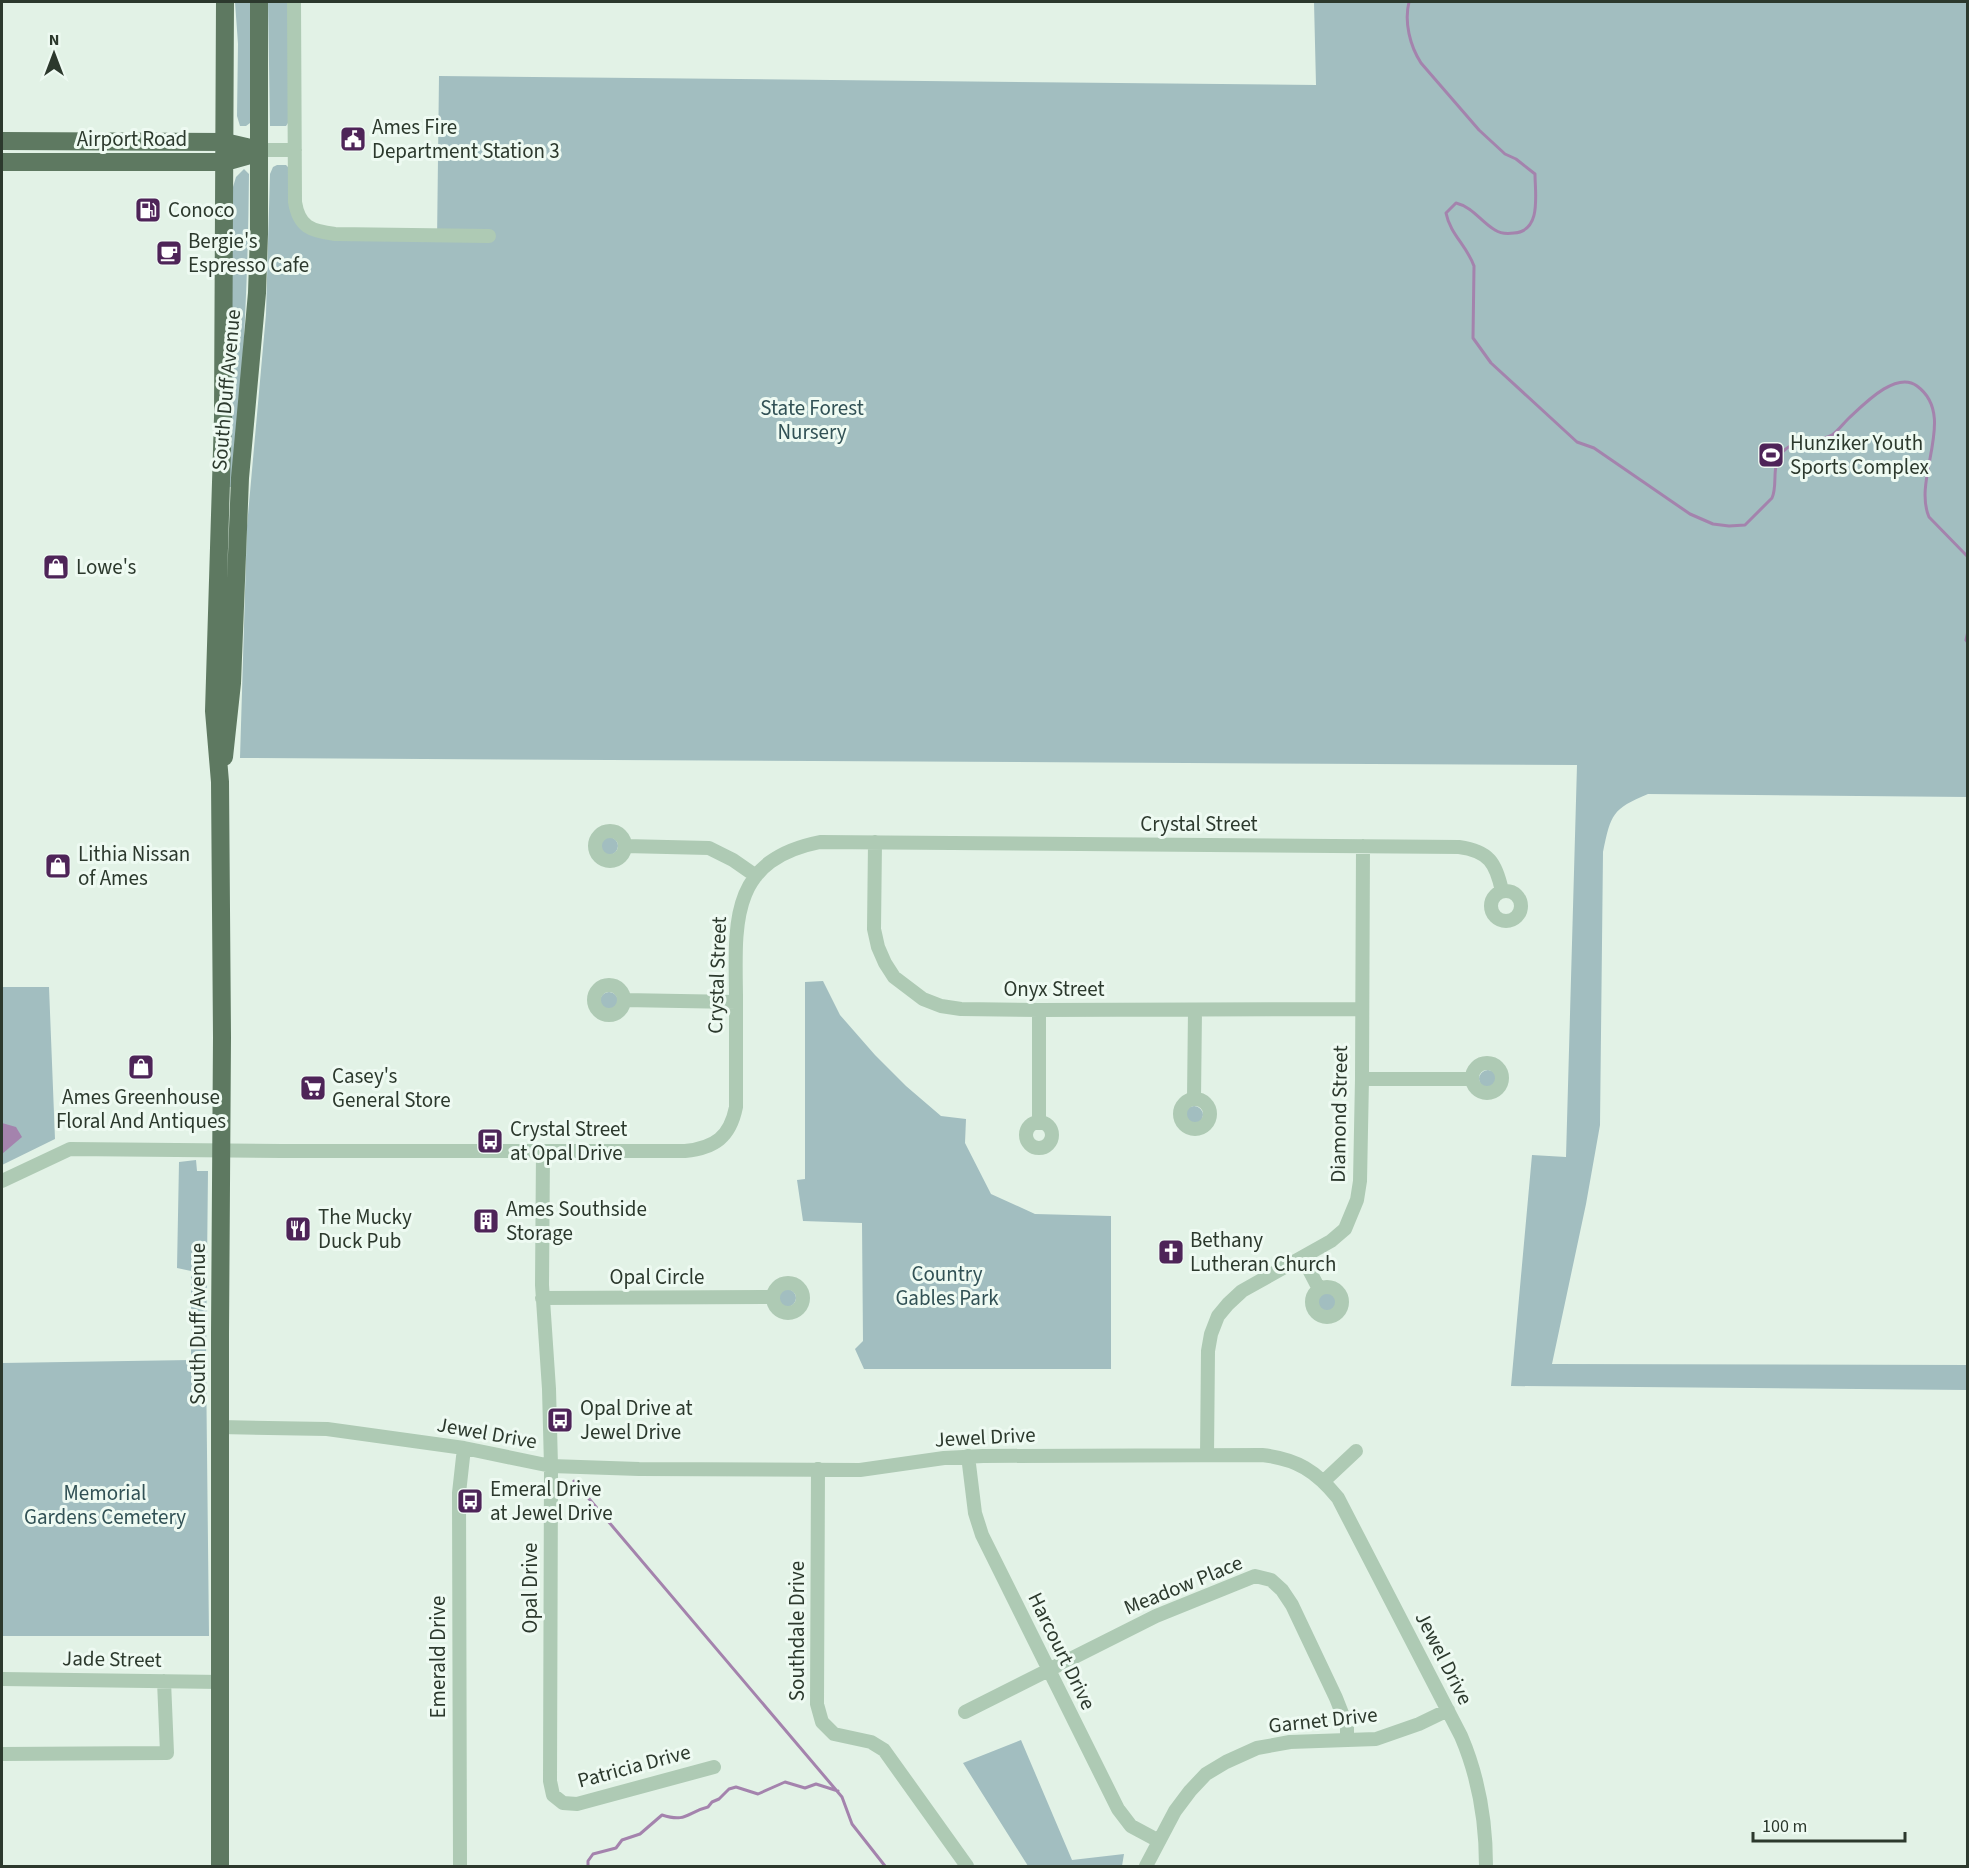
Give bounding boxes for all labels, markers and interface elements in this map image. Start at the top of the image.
north arrow [24,24,84,84]
text: N [49,29,59,51]
place label: Ames Fire Department Station 3 [372,112,560,166]
street label: Airport Road [77,124,187,154]
public building icon: Ames Fire Department Station 3 [338,124,368,154]
fuel station icon: Conoco [133,195,163,225]
place label: Conoco [168,195,235,225]
place label: Bergie's Espresso Cafe [188,226,309,280]
cafe icon: Bergie's Espresso Cafe [154,238,184,268]
street label: South Duff Avenue [204,308,248,472]
park label: State Forest Nursery [760,393,864,447]
place label: Hunziker Youth Sports Complex [1790,428,1929,482]
sports icon: Hunziker Youth Sports Complex [1756,440,1786,470]
shop icon: Lowe's [41,552,71,582]
place label: Lowe's [76,552,137,582]
street label: Crystal Street [1140,809,1258,839]
place label: Lithia Nissan of Ames [78,839,190,893]
shop icon: Lithia Nissan of Ames [43,851,73,881]
street label: Crystal Street [700,916,734,1034]
street label: Onyx Street [1003,974,1105,1004]
street label: Diamond Street [1323,1045,1355,1183]
shop icon: Ames Greenhouse Floral And Antiques [126,1052,156,1082]
place label: Casey's General Store [332,1061,451,1115]
supermarket icon: Casey's General Store [298,1073,328,1103]
place label: Ames Greenhouse Floral And Antiques [56,1082,226,1136]
place label: Crystal Street at Opal Drive [510,1114,627,1168]
bus stop icon: Crystal Street at Opal Drive [475,1126,505,1156]
place label: Ames Southside Storage [506,1194,647,1248]
place label: The Mucky Duck Pub [318,1202,412,1256]
building icon: Ames Southside Storage [471,1206,501,1236]
restaurant icon: The Mucky Duck Pub [283,1214,313,1244]
place label: Bethany Lutheran Church [1190,1225,1336,1279]
church icon: Bethany Lutheran Church [1156,1237,1186,1267]
street label: South Duff Avenue [183,1243,213,1405]
park label: Country Gables Park [895,1259,999,1313]
street label: Opal Circle [609,1262,705,1292]
place label: Opal Drive at Jewel Drive [580,1393,693,1447]
bus stop icon: Opal Drive at Jewel Drive [545,1405,575,1435]
street label: Jewel Drive [435,1409,539,1457]
street label: Jewel Drive [934,1419,1036,1455]
place label: Emeral Drive at Jewel Drive [490,1474,613,1528]
park label: Memorial Gardens Cemetery [24,1478,186,1532]
bus stop icon: Emeral Drive at Jewel Drive [455,1486,485,1516]
street label: Opal Drive [515,1543,545,1633]
street label: Meadow Place [1119,1548,1247,1622]
street label: Southdale Drive [782,1561,812,1701]
street label: Harcourt Drive [1021,1587,1103,1715]
street label: Emerald Drive [423,1596,453,1719]
street label: Jewel Drive [1408,1606,1480,1710]
street label: Jade Street [62,1643,162,1675]
street label: Garnet Drive [1267,1699,1379,1741]
street label: Patricia Drive [574,1737,694,1795]
scale bar [1753,1805,1904,1843]
text: 100 m [1762,1814,1807,1839]

